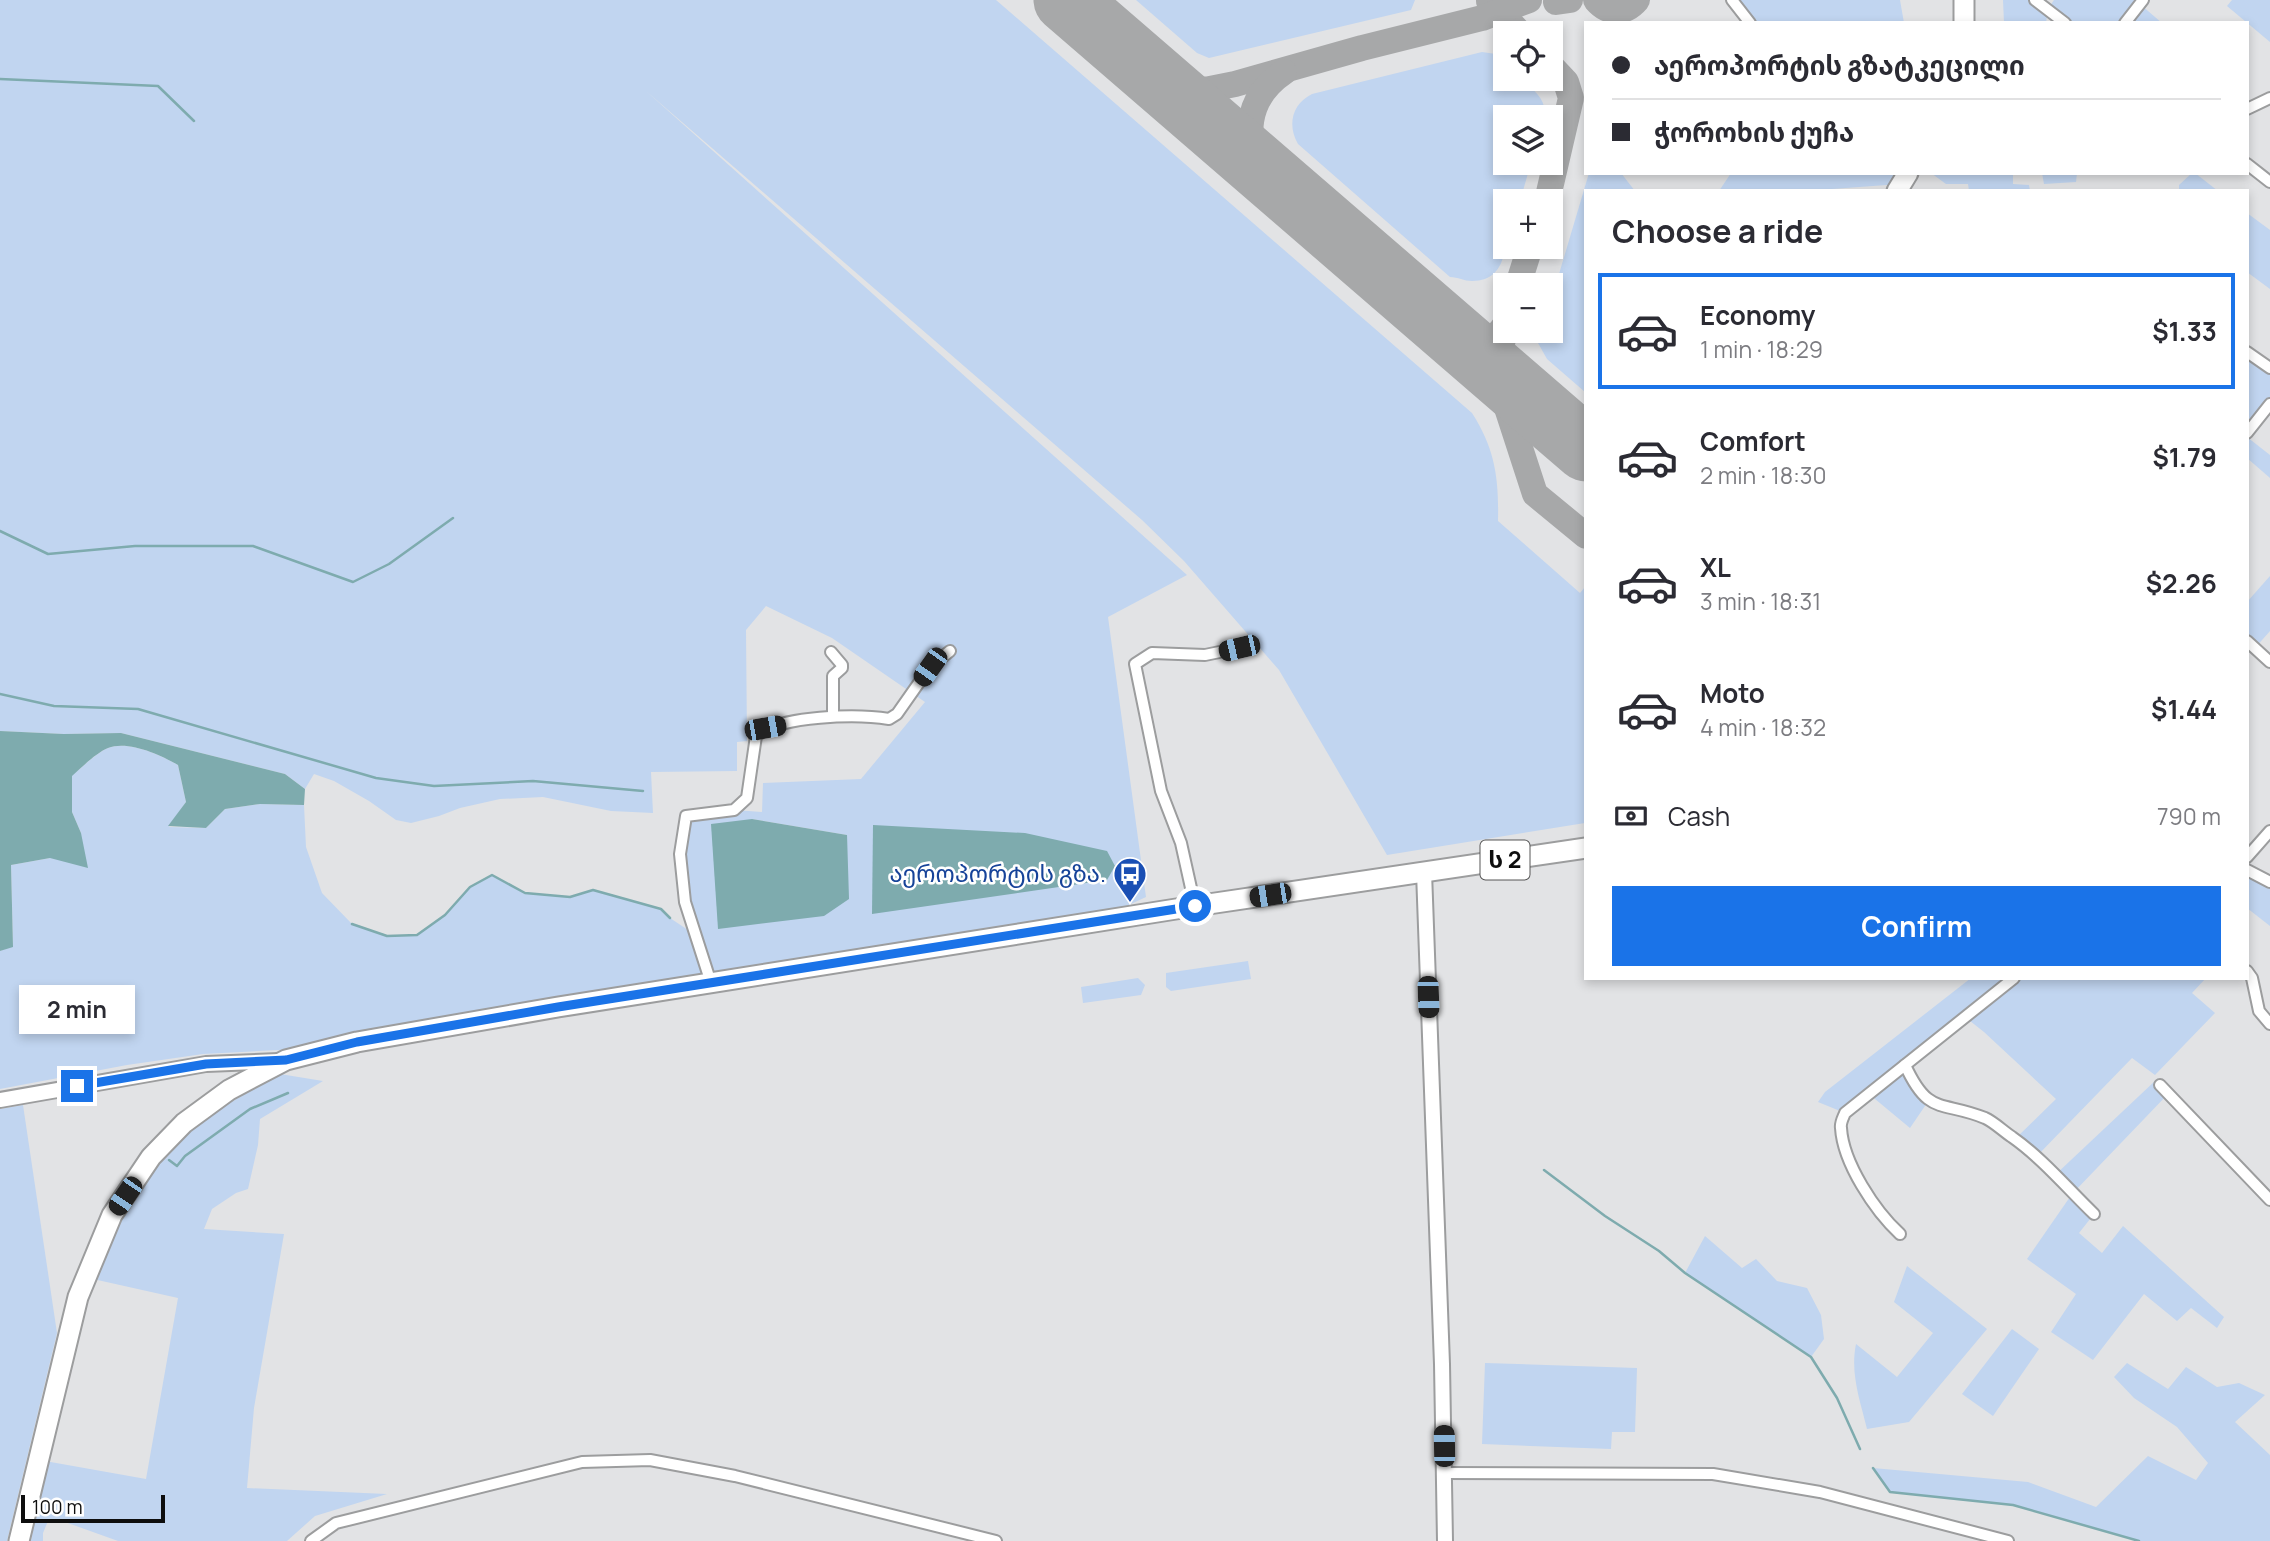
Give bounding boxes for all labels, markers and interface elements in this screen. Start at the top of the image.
map controls [1493,21,1563,343]
button: locate [1493,21,1563,91]
text: აეროპორტის გზატკეცილი [1654,47,2025,83]
button: layers [1493,105,1563,175]
text: ჭოროხის ქუჩა [1654,114,1854,150]
button: + [1493,189,1563,259]
text: Choose a ride [1612,209,1823,253]
button: − [1493,273,1563,343]
text: Economy [1700,297,1815,333]
icon: car [1616,300,1679,363]
text: $1.33 [2152,313,2217,349]
text: 1 min · 18:29 [1700,333,1823,365]
text: Comfort [1700,423,1806,459]
icon: car [1616,426,1679,489]
text: $1.79 [2152,439,2217,475]
text: 2 min · 18:30 [1700,459,1827,491]
text: XL [1700,549,1731,585]
icon: car [1616,552,1679,615]
text: $2.26 [2146,565,2217,601]
text: 3 min · 18:31 [1700,585,1821,617]
car [1217,633,1262,663]
car [910,644,951,690]
text: Moto [1700,675,1765,711]
icon: car [1616,678,1679,741]
text: $1.44 [2151,691,2217,727]
text: 4 min · 18:32 [1700,711,1826,743]
car [743,714,788,742]
icon: cash [1612,797,1650,835]
text: Cash [1668,798,1730,834]
text: 790 m [2157,800,2221,832]
road number: ს 2 [1480,840,1530,880]
bus stop icon: აეროპორტის გზა. [1111,855,1149,904]
place label: აეროპორტის გზა. [890,856,1106,889]
car [1248,881,1293,909]
button: Confirm [1612,886,2221,966]
route start [1179,890,1211,922]
car [1417,976,1440,1018]
callout: 2 min [19,984,135,1034]
text: 2 min [47,993,107,1025]
route end [61,1070,93,1102]
car [105,1173,146,1219]
car [1434,1425,1455,1467]
scale bar [21,1492,164,1524]
text: 100 m [32,1494,83,1520]

